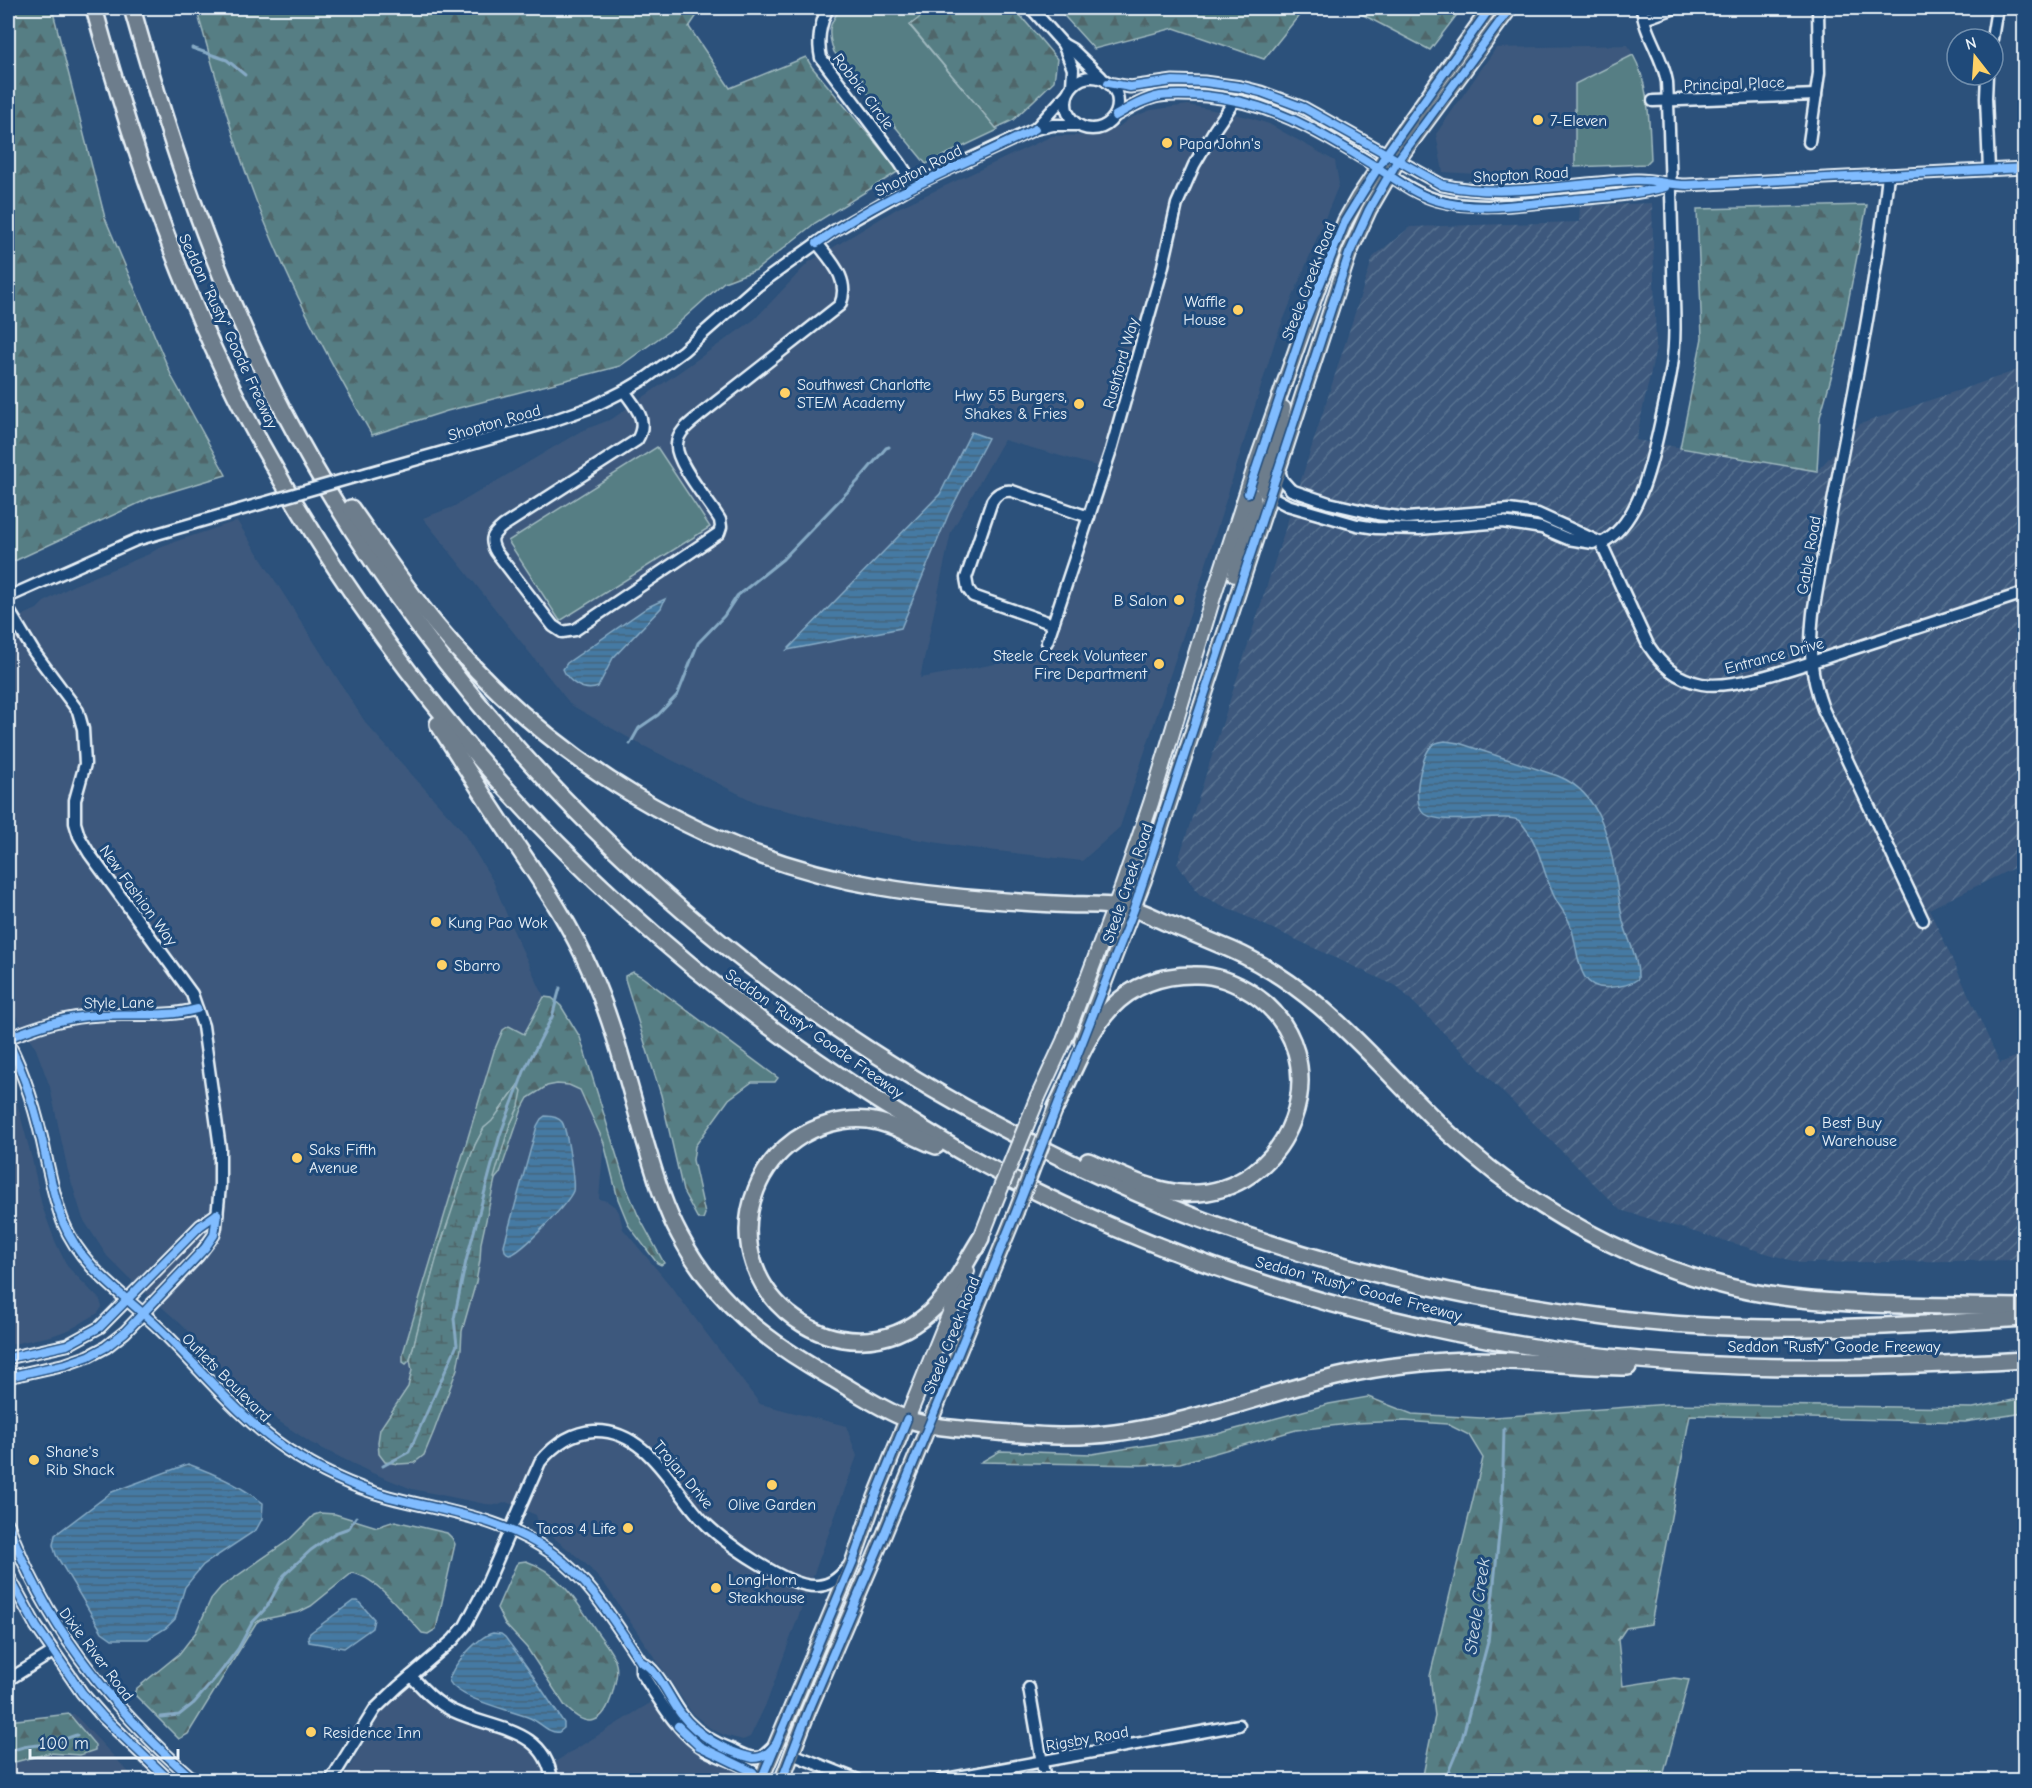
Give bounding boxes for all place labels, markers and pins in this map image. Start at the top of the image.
place label: 7-Eleven [1550,112,1607,130]
marker: 7-Eleven [1531,113,1545,127]
place label: Papa John's [1179,135,1261,153]
marker: Papa John's [1160,136,1174,150]
place label: Waffle House [1183,293,1226,329]
marker: Waffle House [1231,303,1245,317]
place label: Southwest Charlotte STEM Academy [797,376,931,412]
marker: Southwest Charlotte STEM Academy [778,386,792,400]
place label: Hwy 55 Burgers, Shakes & Fries [955,387,1067,423]
marker: Hwy 55 Burgers, Shakes & Fries [1072,397,1086,411]
place label: B Salon [1114,592,1167,610]
marker: B Salon [1172,593,1186,607]
place label: Steele Creek Volunteer Fire Department [993,647,1148,683]
marker: Steele Creek Volunteer Fire Department [1152,657,1166,671]
place label: Kung Pao Wok [448,914,548,932]
marker: Kung Pao Wok [429,915,443,929]
place label: Sbarro [454,957,501,975]
marker: Sbarro [435,958,449,972]
place label: Best Buy Warehouse [1822,1114,1897,1150]
marker: Best Buy Warehouse [1803,1124,1817,1138]
place label: Saks Fifth Avenue [309,1141,376,1177]
marker: Saks Fifth Avenue [290,1151,304,1165]
place label: Shane's Rib Shack [46,1443,114,1479]
marker: Shane's Rib Shack [27,1453,41,1467]
marker: Olive Garden [765,1478,779,1492]
place label: Olive Garden [728,1496,816,1514]
place label: Tacos 4 Life [536,1520,616,1538]
marker: Tacos 4 Life [621,1521,635,1535]
place label: LongHorn Steakhouse [728,1571,805,1607]
marker: LongHorn Steakhouse [709,1581,723,1595]
place label: Residence Inn [323,1724,421,1742]
marker: Residence Inn [304,1725,318,1739]

